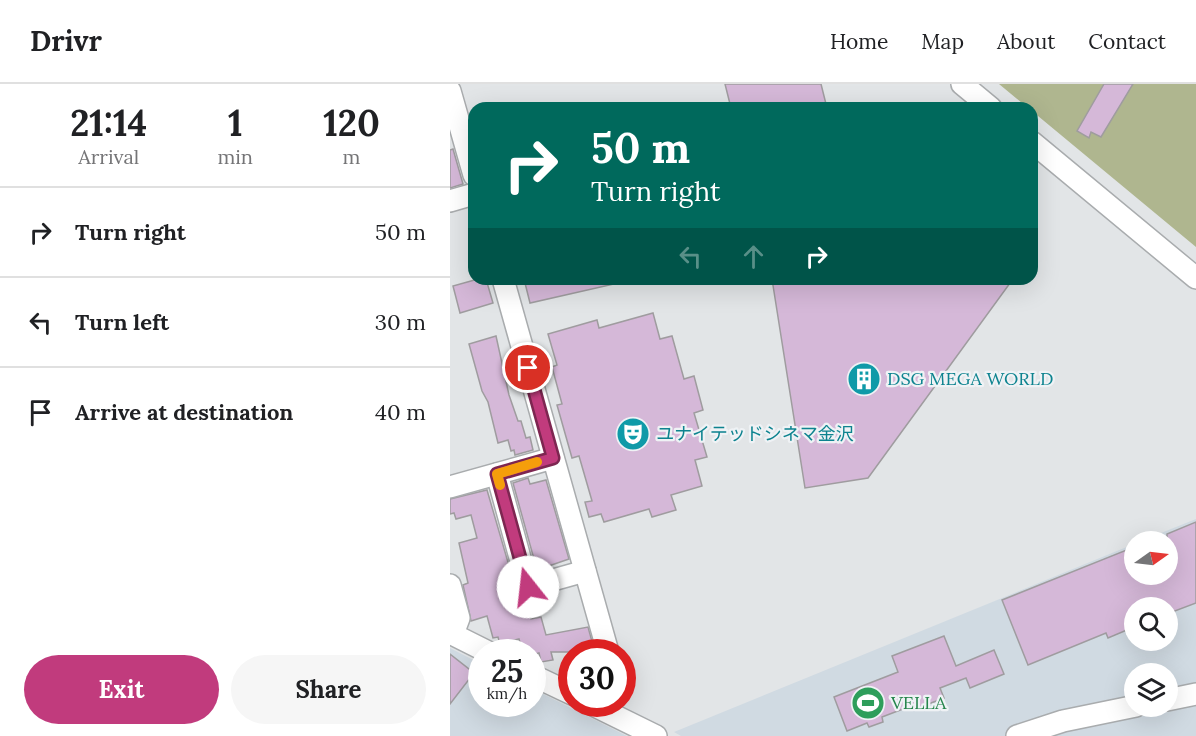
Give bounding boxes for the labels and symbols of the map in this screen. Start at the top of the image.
pin [502,342,553,393]
building icon: DSG MEGA WORLD [846,361,882,397]
place label: DSG MEGA WORLD [887,367,1053,390]
theatre icon: ユナイテッドシネマ金沢 [615,416,651,452]
place label: ユナイテッドシネマ金沢 [656,422,854,445]
north arrow [1124,531,1178,585]
position arrow [496,555,560,619]
speed limit sign: 30 [558,639,636,717]
sports icon: VELLA [850,685,886,721]
place label: VELLA [890,691,947,714]

